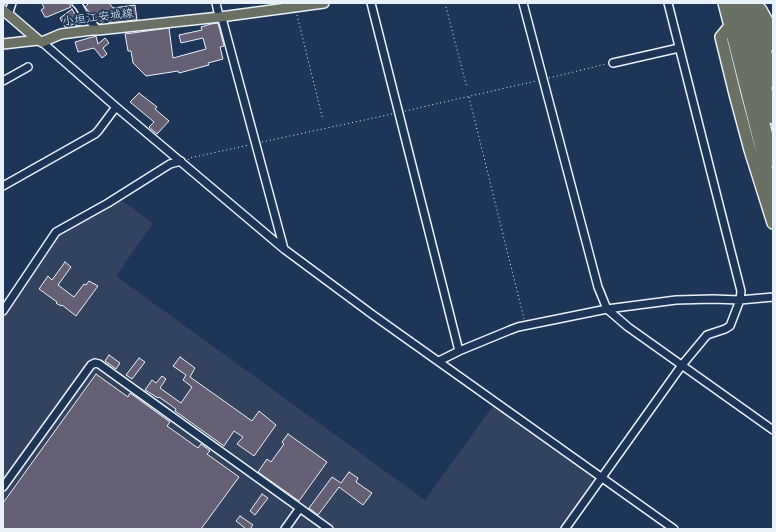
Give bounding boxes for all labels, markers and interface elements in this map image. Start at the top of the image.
street label: 小垣江安城線 [61,7,135,31]

